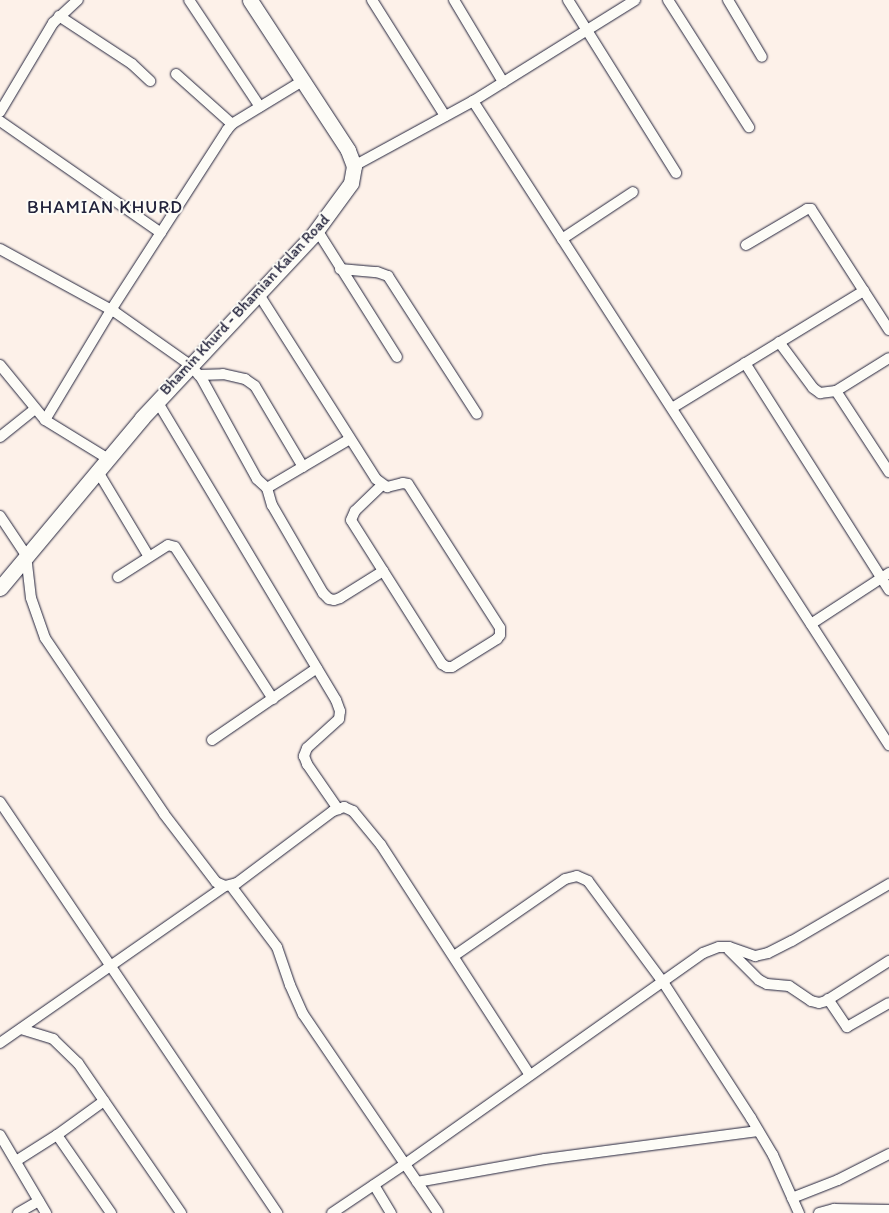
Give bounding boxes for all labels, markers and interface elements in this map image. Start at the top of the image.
district label: BHAMIAN KHURD [26,196,184,218]
street label: Bhamin Khurd - Bhamian Kalan Road [157,211,333,399]

